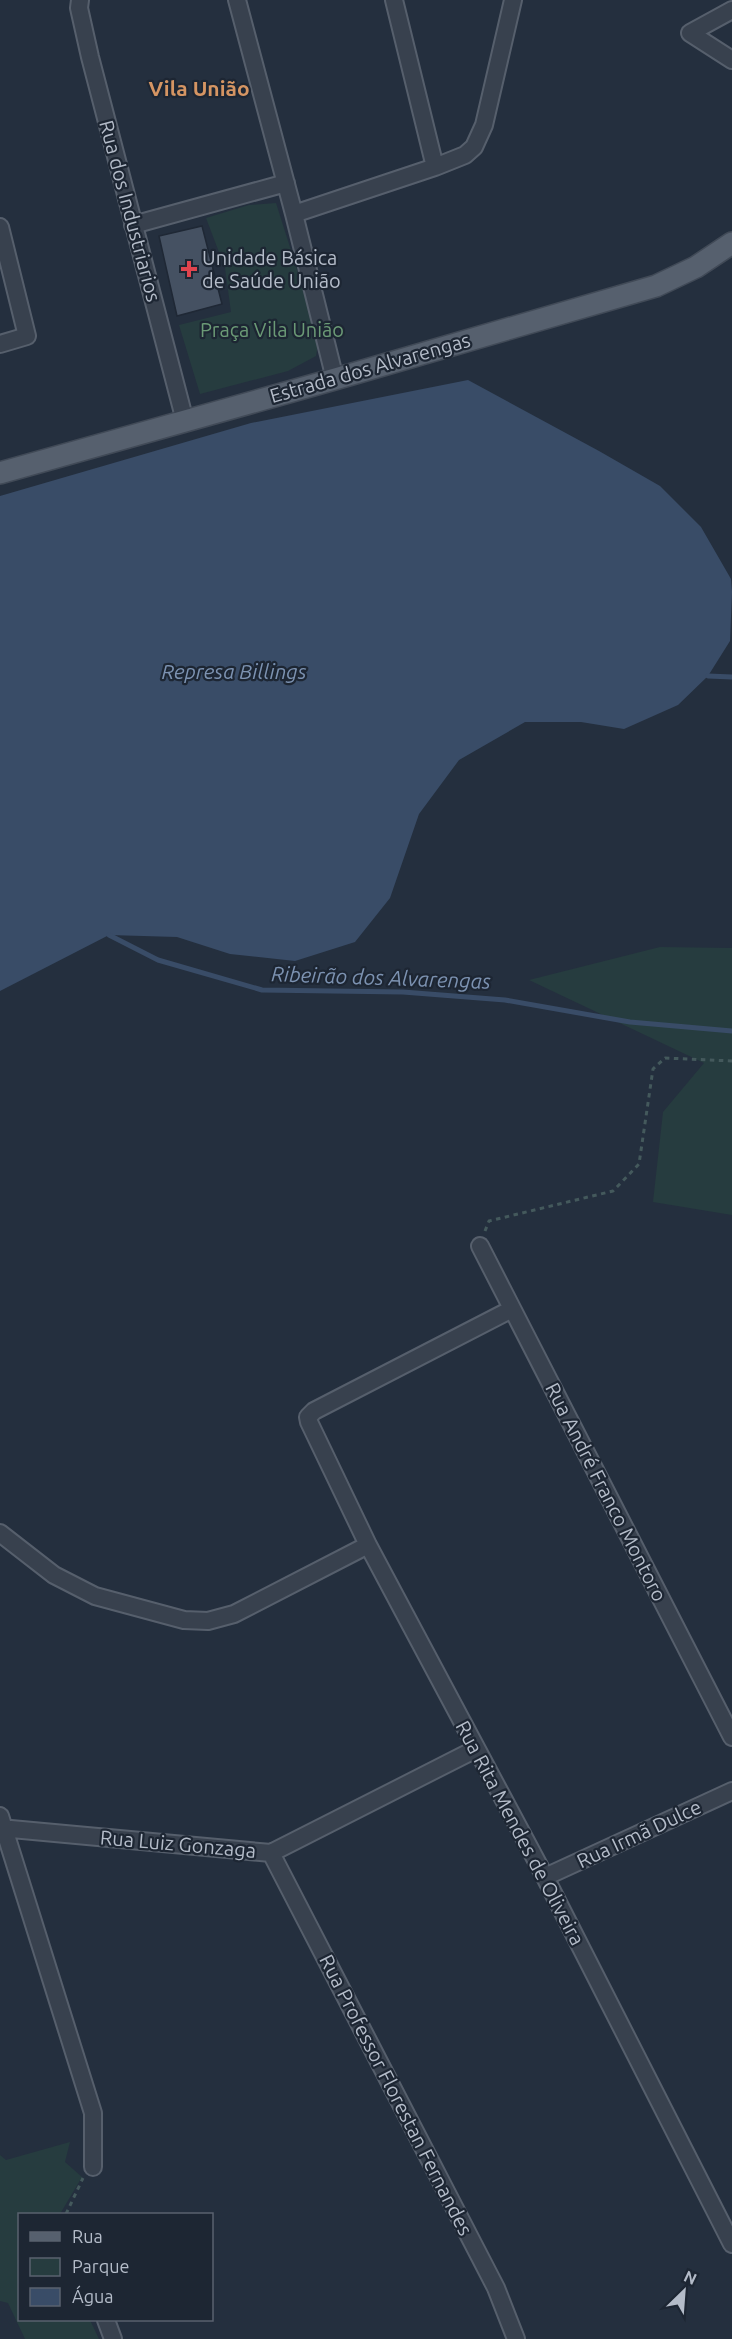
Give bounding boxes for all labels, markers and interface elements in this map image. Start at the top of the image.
district label: Vila União [148,76,250,100]
street label: Rua dos Industriarios [95,118,166,304]
place label: Unidade Básica de Saúde União [202,246,341,292]
marker: Unidade Básica de Saúde União [180,260,198,278]
park label: Praça Vila União [200,318,344,341]
street label: Estrada dos Alvarengas [267,328,473,407]
water label: Represa Billings [161,659,307,683]
water label: Ribeirão dos Alvarengas [271,961,491,993]
street label: Rua André Franco Montoro [541,1379,672,1605]
street label: Rua Rita Mendes de Oliveira [451,1717,590,1949]
street label: Rua Irmã Dulce [573,1795,705,1872]
street label: Rua Luiz Gonzaga [99,1825,257,1862]
street label: Rua Professor Florestan Fernandes [315,1950,478,2239]
legend [18,2213,213,2321]
text: Rua [72,2226,103,2246]
text: Parque [72,2256,129,2276]
north arrow [654,2261,714,2321]
text: N [681,2267,700,2288]
text: Água [72,2285,114,2306]

